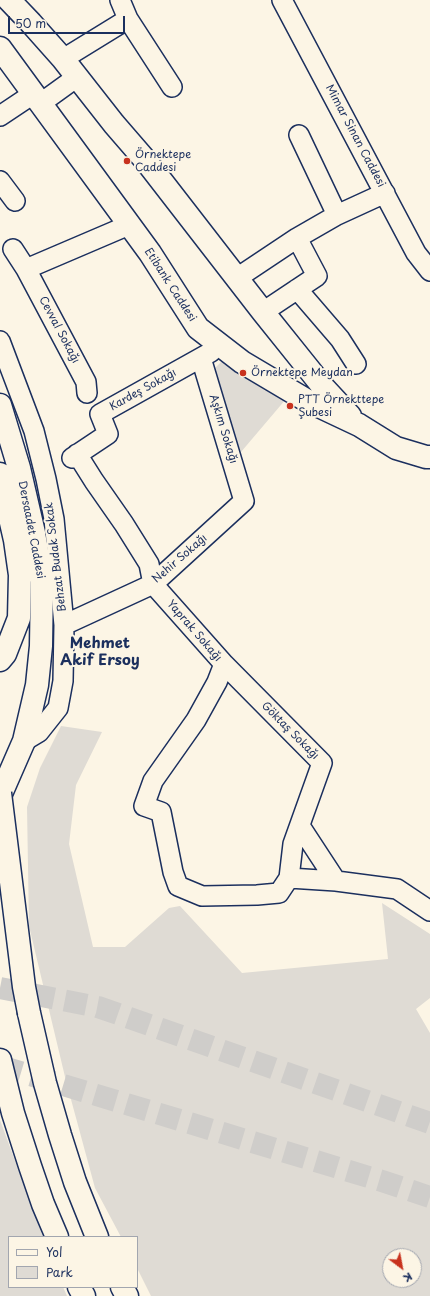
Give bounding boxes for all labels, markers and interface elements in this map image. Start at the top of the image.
scale bar [10,8,127,34]
text: 50 m [15,14,46,32]
street label: Mimar Sinan Caddesi [322,82,388,190]
place label: Örnektepe Caddesi [135,148,191,174]
marker: Örnektepe Caddesi [122,156,132,166]
street label: Etibank Caddesi [141,246,199,324]
street label: Cevval Sokağı [36,294,82,366]
street label: Kardeş Sokağı [107,366,179,414]
place label: Örnektepe Meydan [251,366,353,380]
marker: Örnektepe Meydan [238,368,248,378]
street label: Aşkım Sokağı [206,393,240,465]
place label: PTT Örnekttepe Şubesi [298,393,384,419]
marker: PTT Örnekttepe Şubesi [285,401,295,411]
street label: Dersaadet Caddesi [15,480,47,580]
street label: Behzat Budak Sokak [43,502,69,612]
street label: Nehir Sokağı [150,532,210,586]
street label: Yaprak Sokağı [164,598,224,664]
district label: Mehmet Akif Ersoy [60,635,140,670]
street label: Göktaş Sokağı [258,699,322,763]
legend [8,1236,138,1288]
text: Yol [46,1243,62,1261]
north arrow [382,1248,422,1288]
text: Park [46,1263,73,1281]
text: K [400,1268,416,1287]

